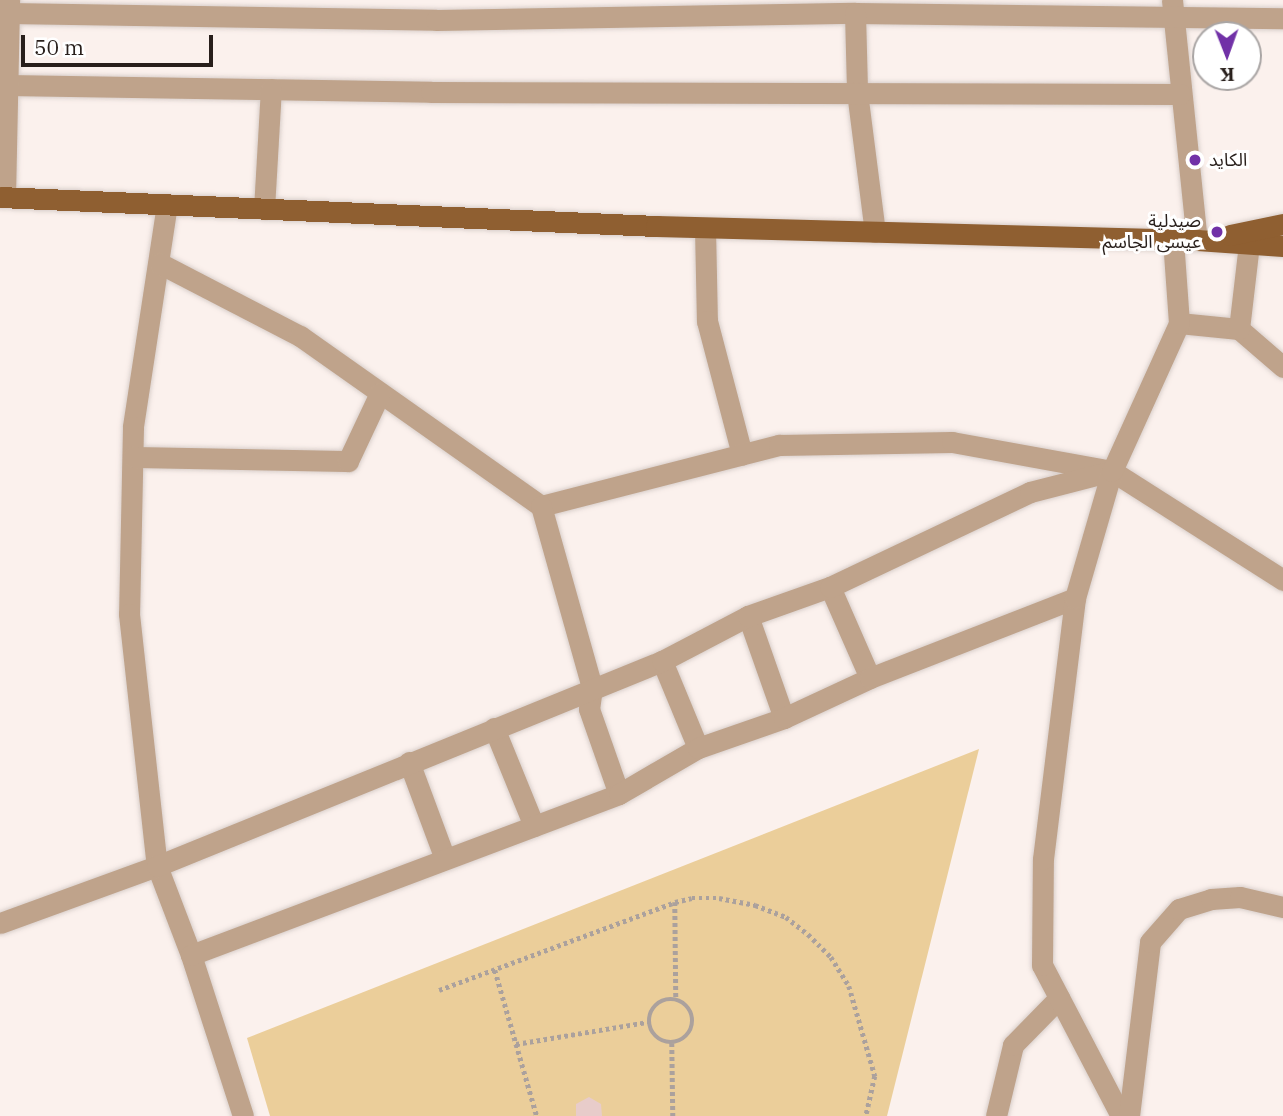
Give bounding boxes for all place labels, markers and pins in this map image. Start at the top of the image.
place label: الكايد [1209,149,1247,171]
marker: الكايد [1187,152,1203,168]
place label: صيدلية عيسى الجاسم [1103,211,1201,254]
marker: صيدلية عيسى الجاسم [1207,222,1227,242]

